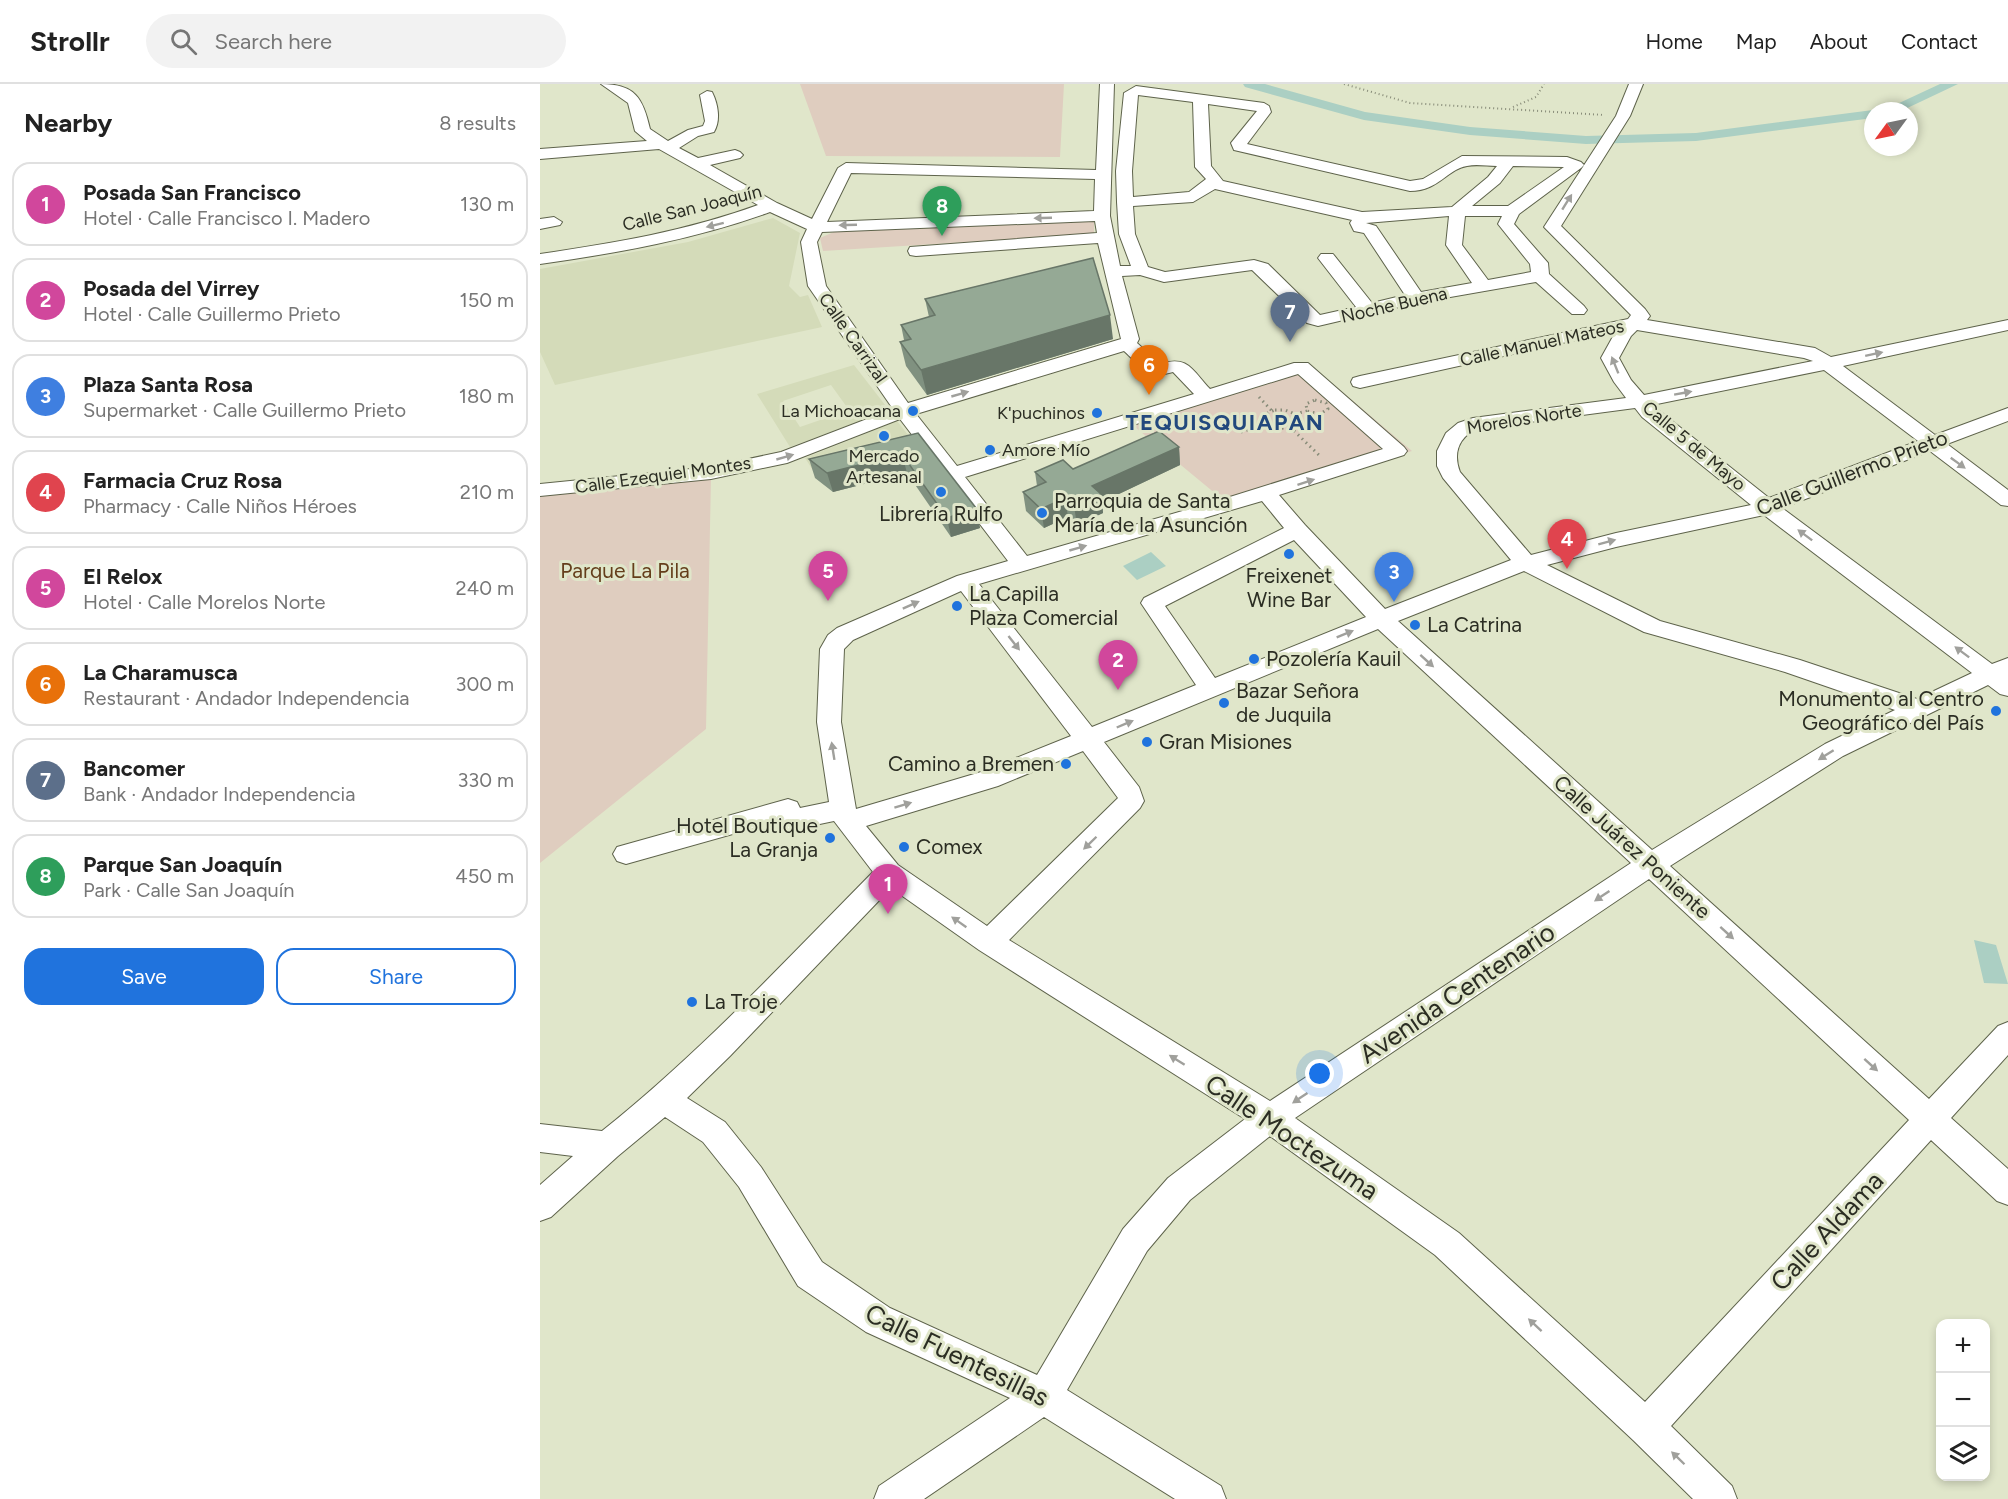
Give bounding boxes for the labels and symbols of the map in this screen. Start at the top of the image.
north arrow [1864,102,1918,156]
street label: Calle San Joaquín [620,180,764,236]
pin: 8 [922,186,962,236]
one-way arrow [1562,194,1573,210]
one-way arrow [1034,214,1053,223]
one-way arrow [706,220,725,230]
one-way arrow [839,220,858,230]
street label: Noche Buena [1339,282,1449,328]
street label: Calle Carrizal [814,289,892,387]
pin: 7 [1270,292,1310,342]
street label: Calle Manuel Mateos [1458,315,1626,371]
pin: 6 [1130,346,1168,395]
one-way arrow [1865,349,1884,358]
one-way arrow [1610,356,1620,374]
one-way arrow [1674,388,1693,397]
one-way arrow [951,389,969,398]
street label: Calle 5 de Mayo [1638,396,1750,496]
street label: Morelos Norte [1465,399,1583,439]
place label: La Michoacana [781,400,901,422]
place label: K'puchinos [997,402,1085,424]
marker: La Michoacana [906,404,920,418]
marker: K'puchinos [1090,406,1104,420]
district label: TEQUISQUIAPAN [1126,409,1324,436]
street label: Calle Guillermo Prieto [1753,425,1951,521]
marker: Mercado Artesanal [877,429,891,443]
place label: Amore Mío [1002,439,1090,461]
marker: Amore Mío [983,443,997,457]
place label: Mercado Artesanal [846,445,922,488]
street label: Calle Ezequiel Montes [574,452,752,498]
one-way arrow [776,452,794,461]
one-way arrow [1949,457,1965,469]
one-way arrow [1297,476,1315,486]
marker: Librería Rulfo [934,485,948,499]
place label: Parroquia de Santa María de la Asunción [1054,488,1247,537]
place label: Librería Rulfo [879,501,1003,526]
marker: Parroquia de Santa María de la Asunción [1035,506,1049,520]
pin: 4 [1548,520,1586,569]
one-way arrow [1798,530,1813,542]
one-way arrow [1599,537,1617,546]
one-way arrow [1069,543,1087,552]
marker: Freixenet Wine Bar [1282,547,1296,561]
pin: 5 [808,552,848,601]
pin: 3 [1374,552,1414,602]
park label: Parque La Pila [560,558,690,583]
place label: Freixenet Wine Bar [1245,563,1333,612]
place label: La Capilla Plaza Comercial [969,581,1118,630]
marker: La Capilla Plaza Comercial [950,599,964,613]
one-way arrow [903,600,921,610]
place label: La Catrina [1427,612,1522,637]
marker: La Catrina [1408,618,1422,632]
one-way arrow [1336,629,1354,639]
one-way arrow [1008,636,1020,651]
pin: 2 [1098,640,1138,690]
place label: Pozolería Kauil [1266,646,1401,671]
one-way arrow [1954,646,1970,658]
marker: Pozolería Kauil [1247,652,1261,666]
one-way arrow [1420,654,1435,668]
place label: Bazar Señora de Juquila [1236,678,1359,727]
place label: Monumento al Centro Geográfico del País [1778,686,1984,735]
marker: Bazar Señora de Juquila [1217,696,1231,710]
marker: Monumento al Centro Geográfico del País [1989,704,2003,718]
one-way arrow [1117,719,1135,729]
place label: Gran Misiones [1159,729,1292,754]
marker: Gran Misiones [1140,735,1154,749]
one-way arrow [829,741,838,760]
one-way arrow [1818,749,1834,760]
place label: Camino a Bremen [888,751,1054,776]
marker: Camino a Bremen [1059,757,1073,771]
street label: Calle Juárez Poniente [1549,770,1716,924]
one-way arrow [894,800,912,809]
place label: Hotel Boutique La Granja [676,813,818,862]
marker: Hotel Boutique La Granja [823,831,837,845]
place label: Comex [916,834,983,859]
one-way arrow [1084,836,1098,850]
marker: Comex [897,840,911,854]
pin: 1 [868,864,908,914]
one-way arrow [1594,890,1610,901]
one-way arrow [951,916,967,928]
street label: Avenida Centenario [1353,916,1561,1070]
one-way arrow [1720,926,1734,940]
place label: La Troje [704,989,778,1014]
marker: La Troje [685,995,699,1009]
one-way arrow [1169,1054,1185,1065]
one-way arrow [1863,1058,1878,1071]
your location [1305,1059,1334,1088]
street label: Calle Moctezuma [1199,1067,1385,1207]
one-way arrow [1292,1092,1308,1103]
street label: Calle Aldama [1764,1165,1890,1297]
street label: Calle Fuentesillas [860,1297,1054,1413]
one-way arrow [1528,1319,1543,1332]
one-way arrow [1670,1451,1685,1465]

